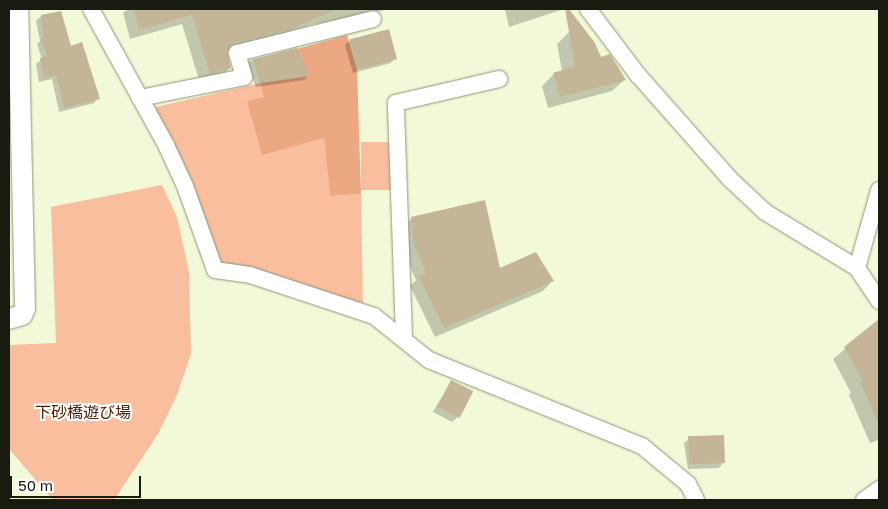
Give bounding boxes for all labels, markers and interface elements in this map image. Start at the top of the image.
park label: 下砂橋遊び場 [35,402,131,422]
scale bar [12,466,144,498]
text: 50 m [18,476,53,494]

